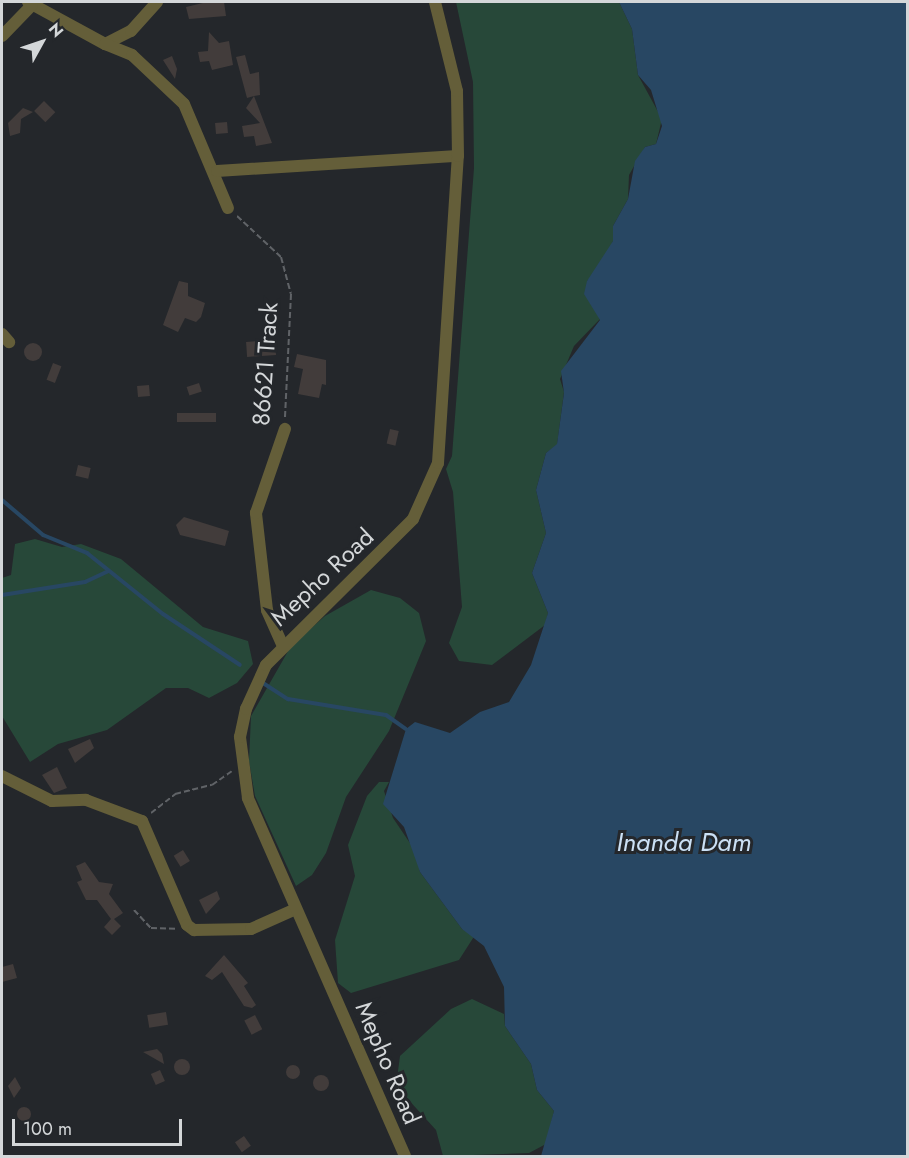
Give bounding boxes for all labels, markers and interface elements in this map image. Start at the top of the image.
north arrow [12,12,72,72]
text: N [43,18,69,42]
street label: 86621 Track [246,301,284,427]
street label: Mepho Road [265,522,379,632]
water label: Inanda Dam [617,827,751,859]
street label: Mepho Road [349,997,427,1129]
scale bar [15,1107,184,1145]
text: 100 m [23,1116,72,1142]

